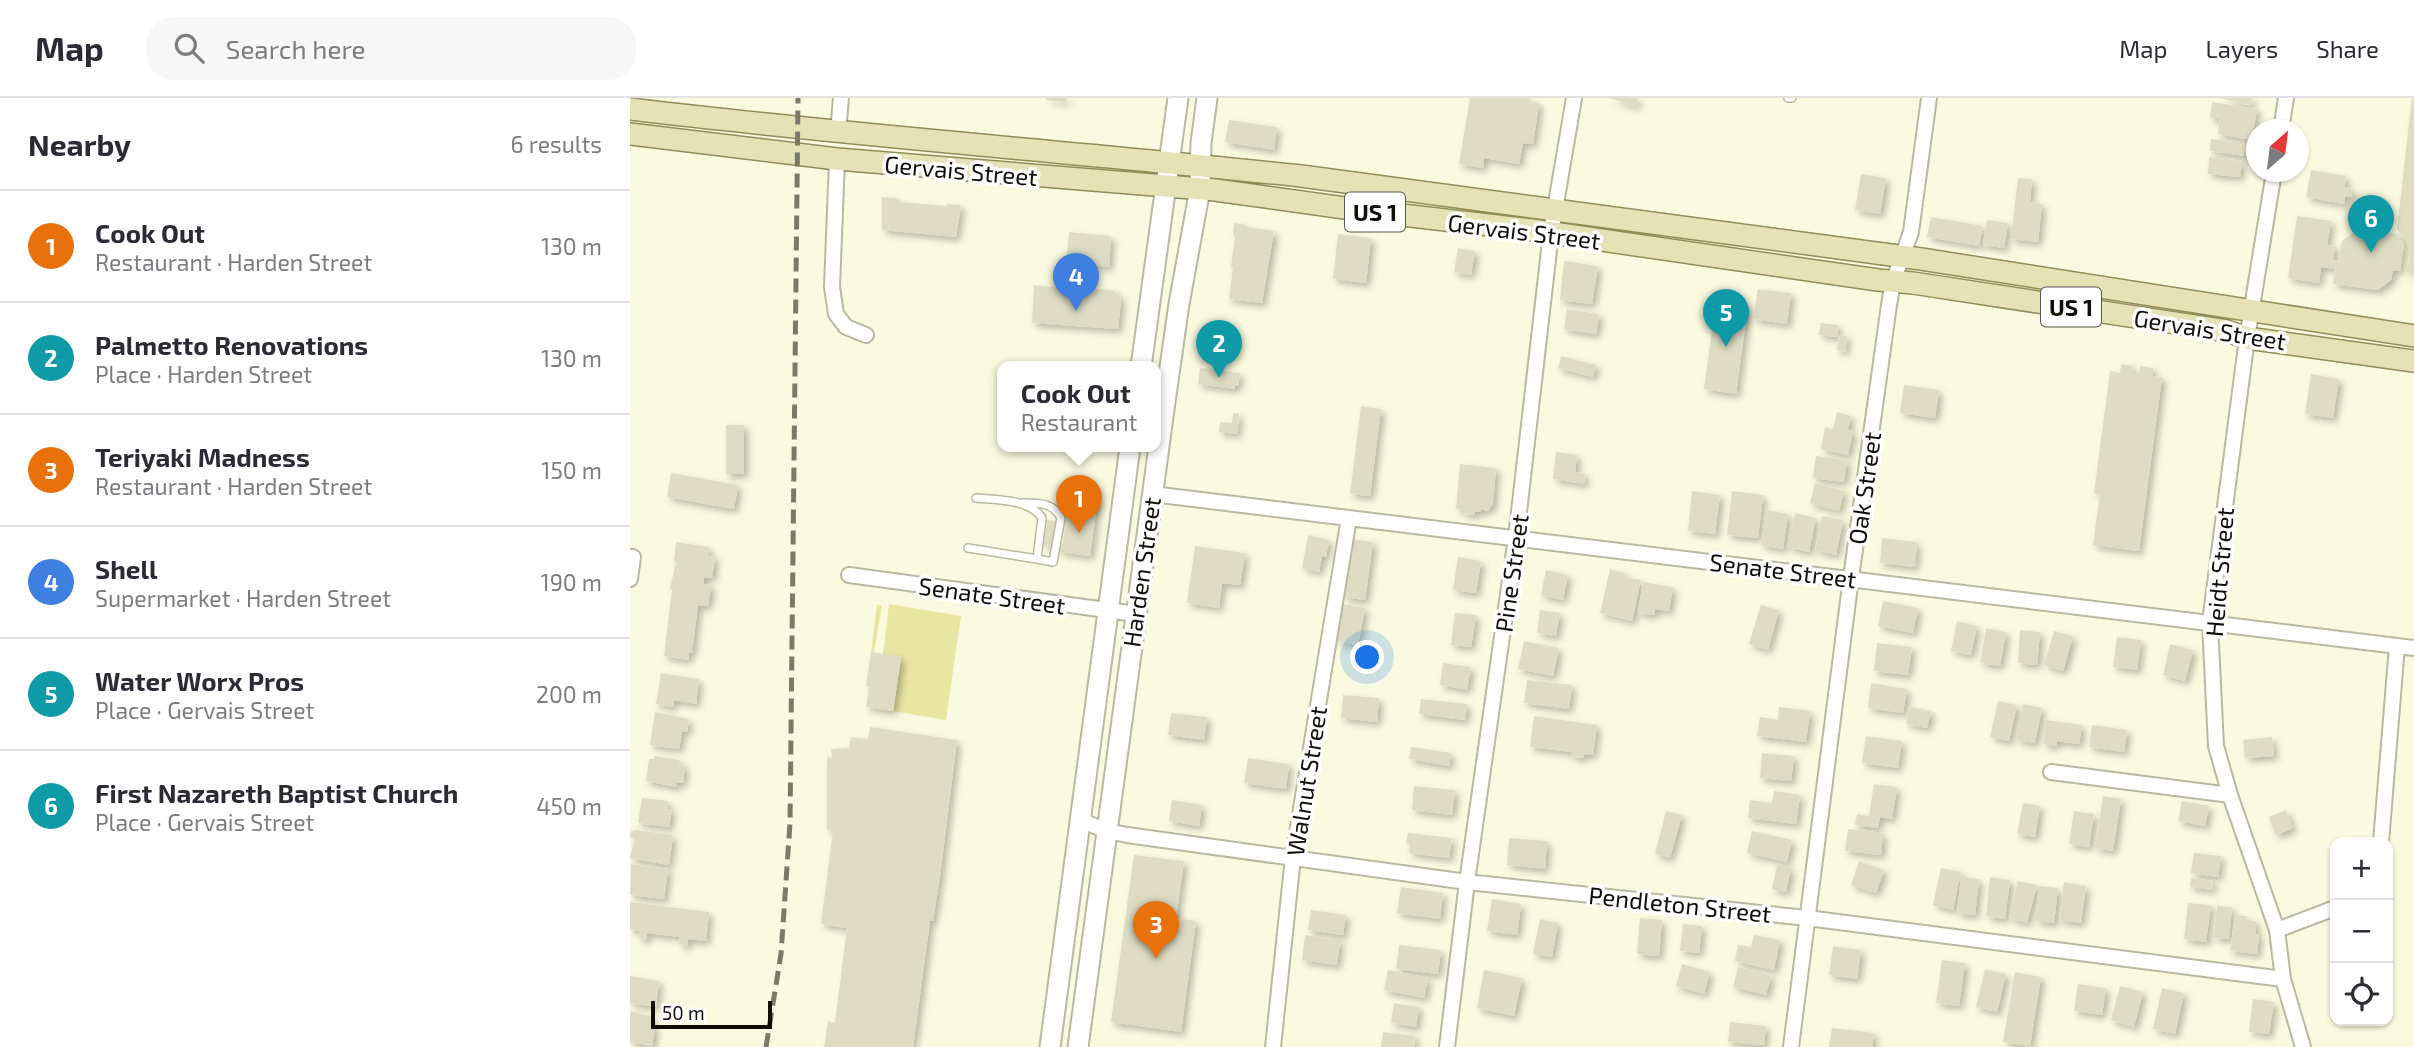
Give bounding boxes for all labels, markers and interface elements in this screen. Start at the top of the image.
search box [146,17,636,80]
text: Map [35,28,104,68]
icon: search [170,29,208,67]
text: Search here [226,33,365,64]
text: Map [2119,34,2167,63]
text: Layers [2205,34,2278,63]
text: Share [2316,34,2379,63]
north arrow [2246,119,2309,182]
text: Nearby [28,126,131,162]
text: 6 results [511,130,602,158]
street label: Gervais Street [883,149,1039,191]
road number: US 1 [1345,192,1405,232]
pin: 6 [2348,195,2394,253]
street label: Gervais Street [1446,207,1602,255]
text: Cook Out [95,217,205,248]
text: 1 [46,232,56,260]
text: 130 m [541,232,602,260]
text: Restaurant · Harden Street [95,248,372,276]
pin: 4 [1053,253,1099,311]
road number: US 1 [2041,288,2101,327]
pin: 5 [1703,289,1749,347]
street label: Gervais Street [2132,303,2288,355]
pin: 2 [1196,320,1242,378]
text: Palmetto Renovations [95,329,368,360]
text: 2 [44,344,58,372]
text: 130 m [541,344,602,372]
text: Place · Harden Street [95,360,312,388]
popup [997,361,1161,452]
text: Cook Out [1021,377,1131,408]
text: Restaurant [1021,408,1137,436]
street label: Oak Street [1842,430,1886,546]
text: Teriyaki Madness [95,441,310,472]
text: 3 [44,456,58,484]
text: 150 m [541,456,602,484]
text: Restaurant · Harden Street [95,472,372,500]
pin: 1 [1056,475,1102,533]
street label: Harden Street [1116,495,1166,649]
street label: Heidt Street [2199,506,2239,638]
street label: Pine Street [1488,512,1534,634]
street label: Senate Street [1708,547,1858,593]
text: Shell [95,553,158,584]
text: 4 [44,568,58,596]
text: 190 m [541,568,602,596]
street label: Senate Street [917,570,1067,620]
text: Supermarket · Harden Street [95,584,391,612]
your location [1350,640,1384,674]
text: Water Worx Pros [95,665,304,696]
text: 5 [45,680,57,708]
text: 200 m [536,680,602,708]
text: Place · Gervais Street [95,696,314,724]
street label: Walnut Street [1280,704,1332,858]
text: First Nazareth Baptist Church [95,777,458,808]
text: 6 [44,792,58,820]
text: 450 m [536,792,602,820]
text: Place · Gervais Street [95,808,314,836]
map controls [2330,837,2393,1026]
button: + [2330,837,2393,900]
street label: Pendleton Street [1587,880,1773,928]
button: − [2330,900,2393,963]
pin: 3 [1133,901,1179,959]
button: locate [2330,963,2393,1026]
scale bar [651,998,772,1030]
text: 50 m [662,1001,705,1024]

